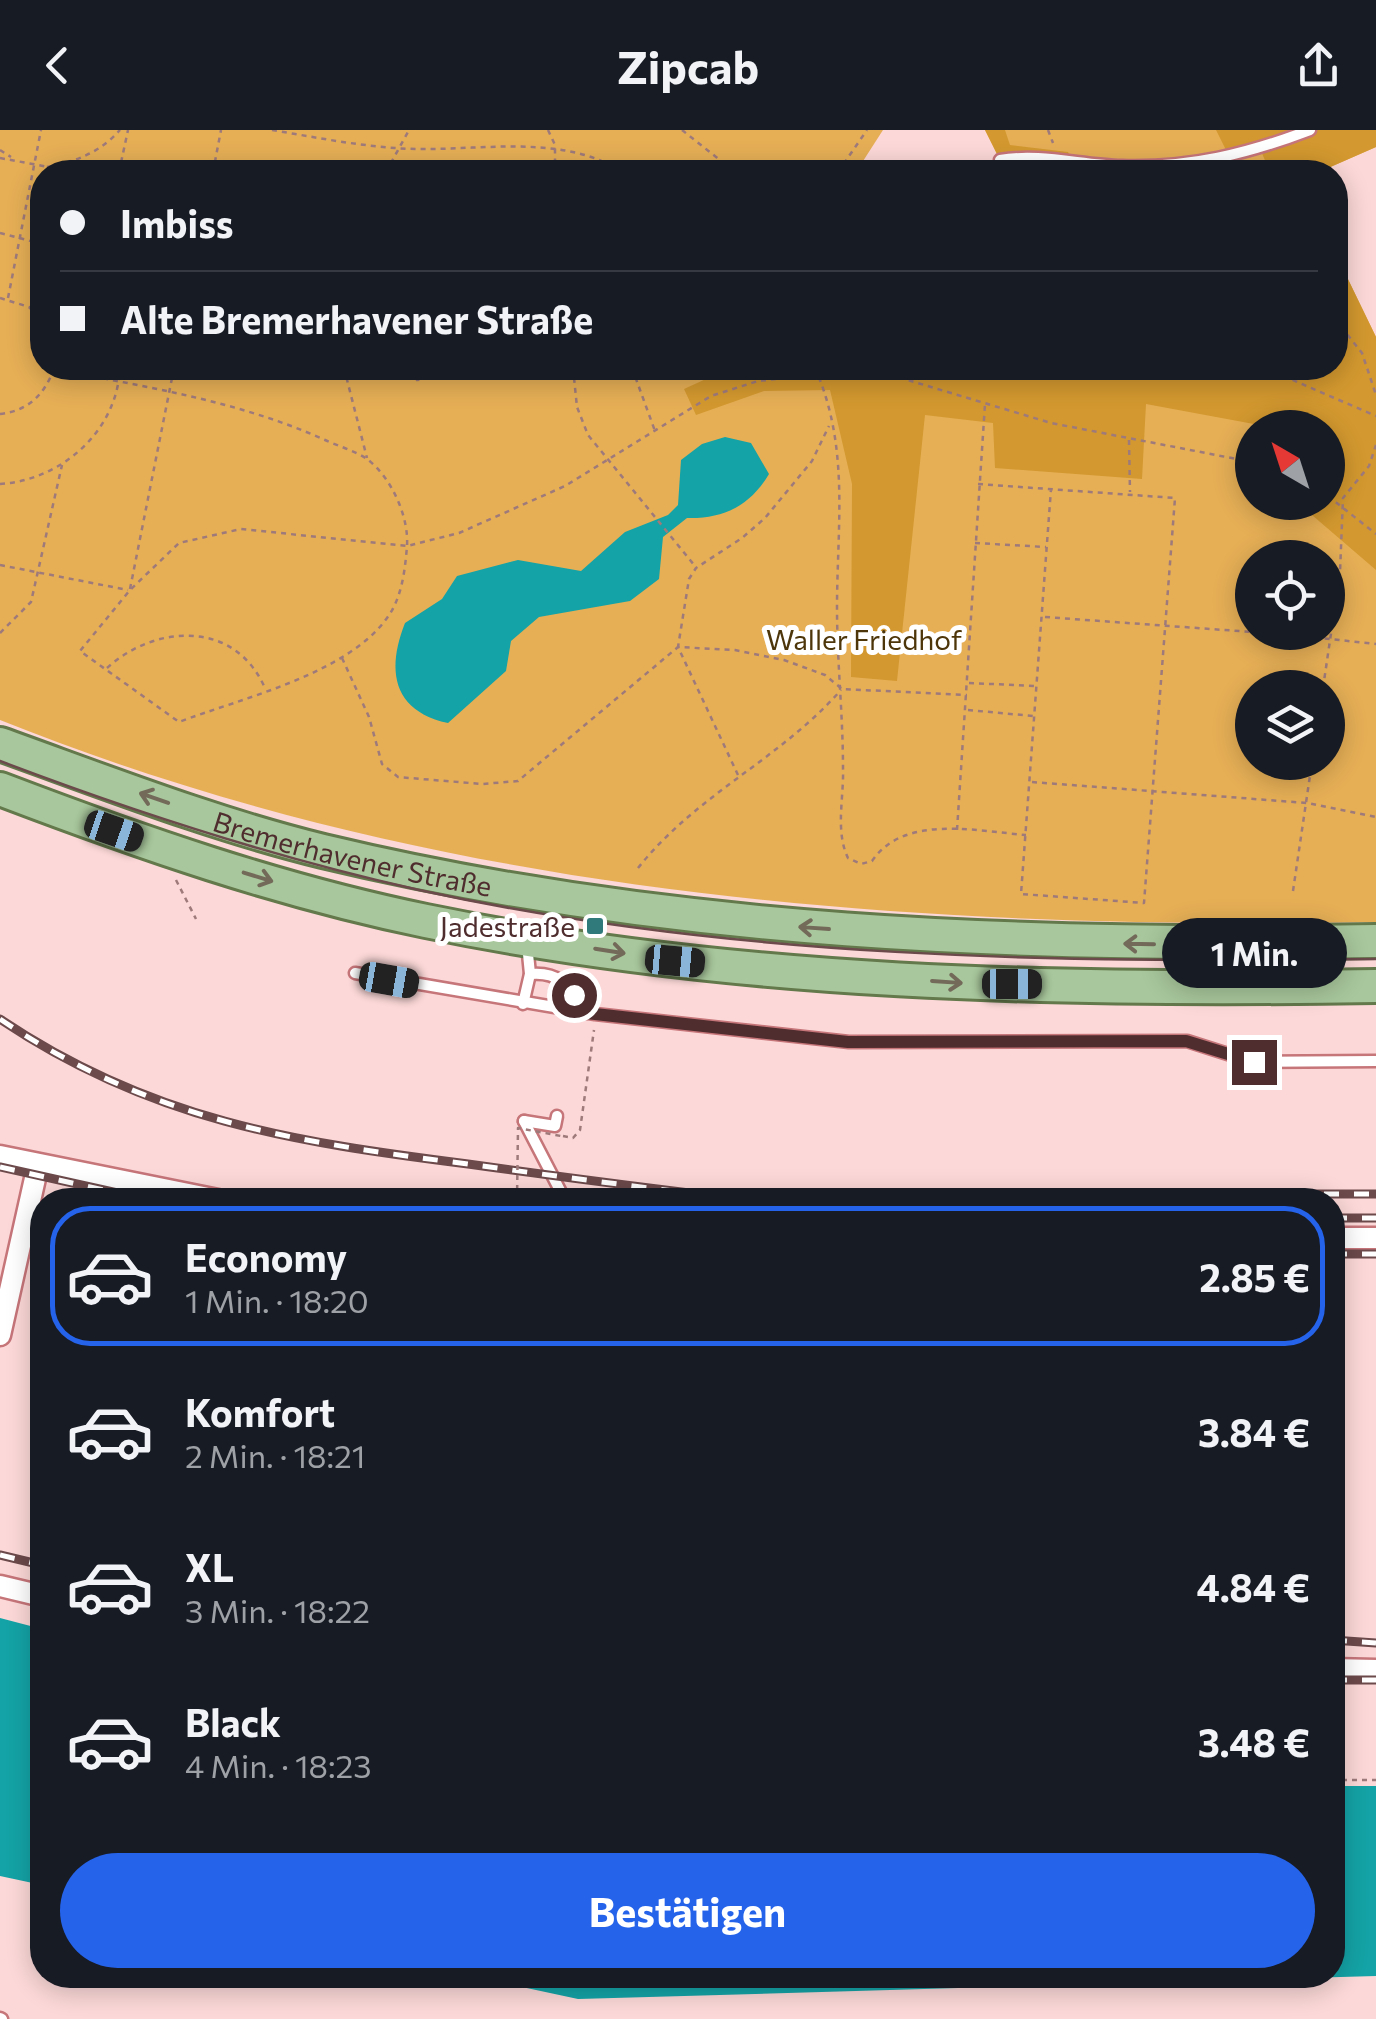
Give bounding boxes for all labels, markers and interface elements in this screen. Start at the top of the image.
icon: back [30,38,85,93]
text: Zipcab [617,38,759,93]
icon: share [1291,38,1346,93]
text: Imbiss [120,199,233,246]
text: Alte Bremerhavener Straße [120,295,593,342]
north arrow [1235,410,1345,520]
map controls [1235,410,1345,780]
button: locate [1235,540,1345,650]
park label: Waller Friedhof [766,622,962,656]
button: layers [1235,670,1345,780]
one-way arrow [139,788,170,806]
street label: Bremerhavener Straße [209,804,495,903]
car [81,807,147,855]
one-way arrow [242,869,273,887]
place label: Jadestraße [440,909,575,943]
marker: Jadestraße [584,915,606,937]
callout: 1 Min. [1162,917,1346,987]
one-way arrow [799,918,831,937]
text: 1 Min. [1211,933,1298,973]
one-way arrow [1123,935,1155,954]
one-way arrow [593,942,625,961]
car [644,943,706,979]
car [357,960,421,1000]
car [982,969,1042,999]
route start [552,973,597,1018]
one-way arrow [930,973,962,992]
route end [1232,1040,1277,1085]
icon: car [65,1231,155,1321]
text: Economy [185,1233,347,1280]
text: 2.85 € [1199,1253,1310,1300]
text: 1 Min. · 18:20 [185,1280,369,1320]
icon: car [65,1386,155,1476]
text: Komfort [185,1388,335,1435]
text: 3.84 € [1198,1408,1310,1455]
text: 2 Min. · 18:21 [185,1435,366,1475]
icon: car [65,1541,155,1631]
text: XL [185,1543,234,1590]
text: 4.84 € [1196,1563,1310,1610]
text: 3 Min. · 18:22 [185,1590,370,1630]
icon: car [65,1696,155,1786]
text: Black [185,1698,281,1745]
text: 3.48 € [1198,1718,1310,1765]
text: 4 Min. · 18:23 [185,1745,372,1785]
button: Bestätigen [60,1853,1315,1968]

